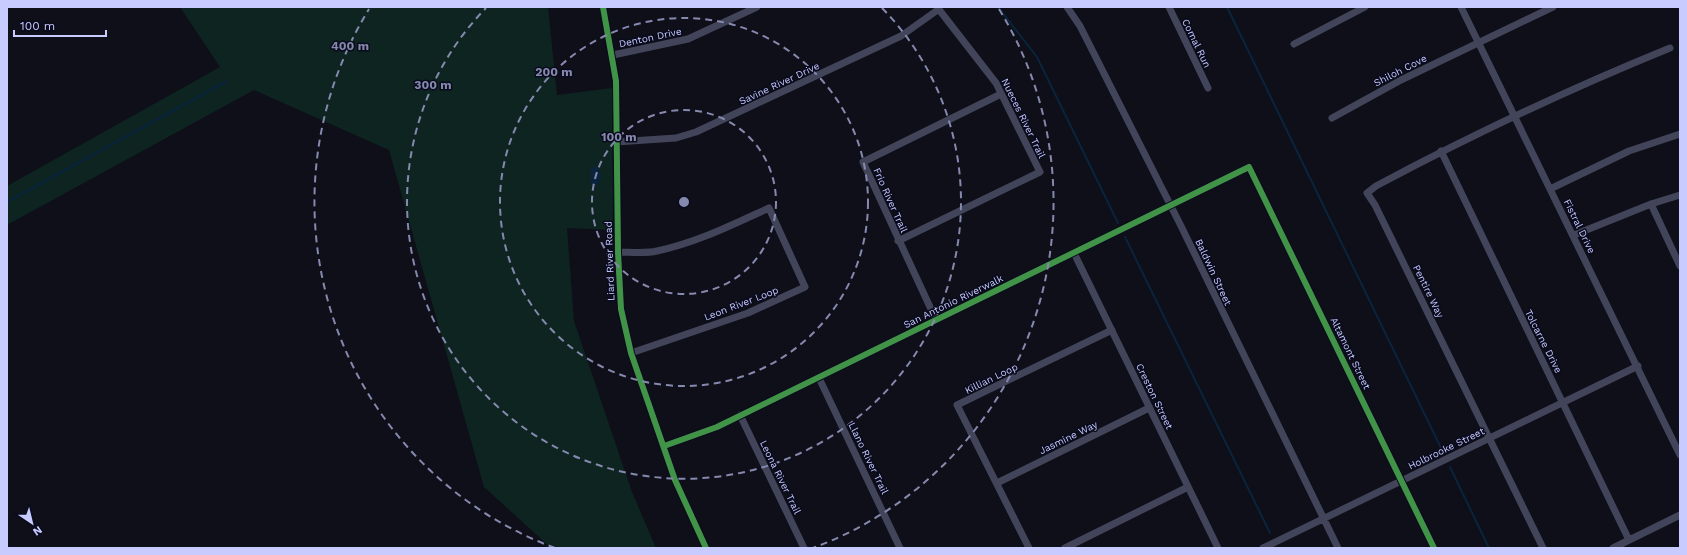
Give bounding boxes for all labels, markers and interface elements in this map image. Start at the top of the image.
scale bar [14,12,106,38]
street label: Comal Run [1180,17,1213,69]
text: 100 m [20,19,55,33]
street label: Denton Drive [618,25,683,49]
text: 400 m [331,39,369,53]
street label: Shiloh Cove [1372,52,1429,88]
street label: Savine River Drive [737,60,821,107]
text: 200 m [535,65,573,79]
street label: Nueces River Trail [1000,77,1048,160]
text: 300 m [414,78,452,92]
text: 100 m [601,130,637,144]
street label: Frio River Trail [871,166,910,234]
centre of rings [677,195,691,209]
street label: Fistral Drive [1562,197,1597,255]
street label: Liard River Road [603,221,616,301]
street label: Baldwin Street [1193,237,1234,308]
street label: Pentire Way [1411,263,1446,320]
street label: San Antonio Riverwalk [902,272,1005,330]
street label: Leon River Loop [702,284,780,323]
street label: Tolcarne Drive [1523,308,1564,375]
street label: Altamont Street [1328,315,1373,392]
street label: Killian Loop [963,361,1019,396]
street label: Creston Street [1134,362,1176,432]
street label: Jasmine Way [1037,418,1100,456]
street label: Llano River Trail [846,421,891,496]
street label: Holbrooke Street [1406,425,1487,472]
street label: Leona River Trail [758,439,803,516]
north arrow [12,503,52,543]
text: N [30,523,45,538]

